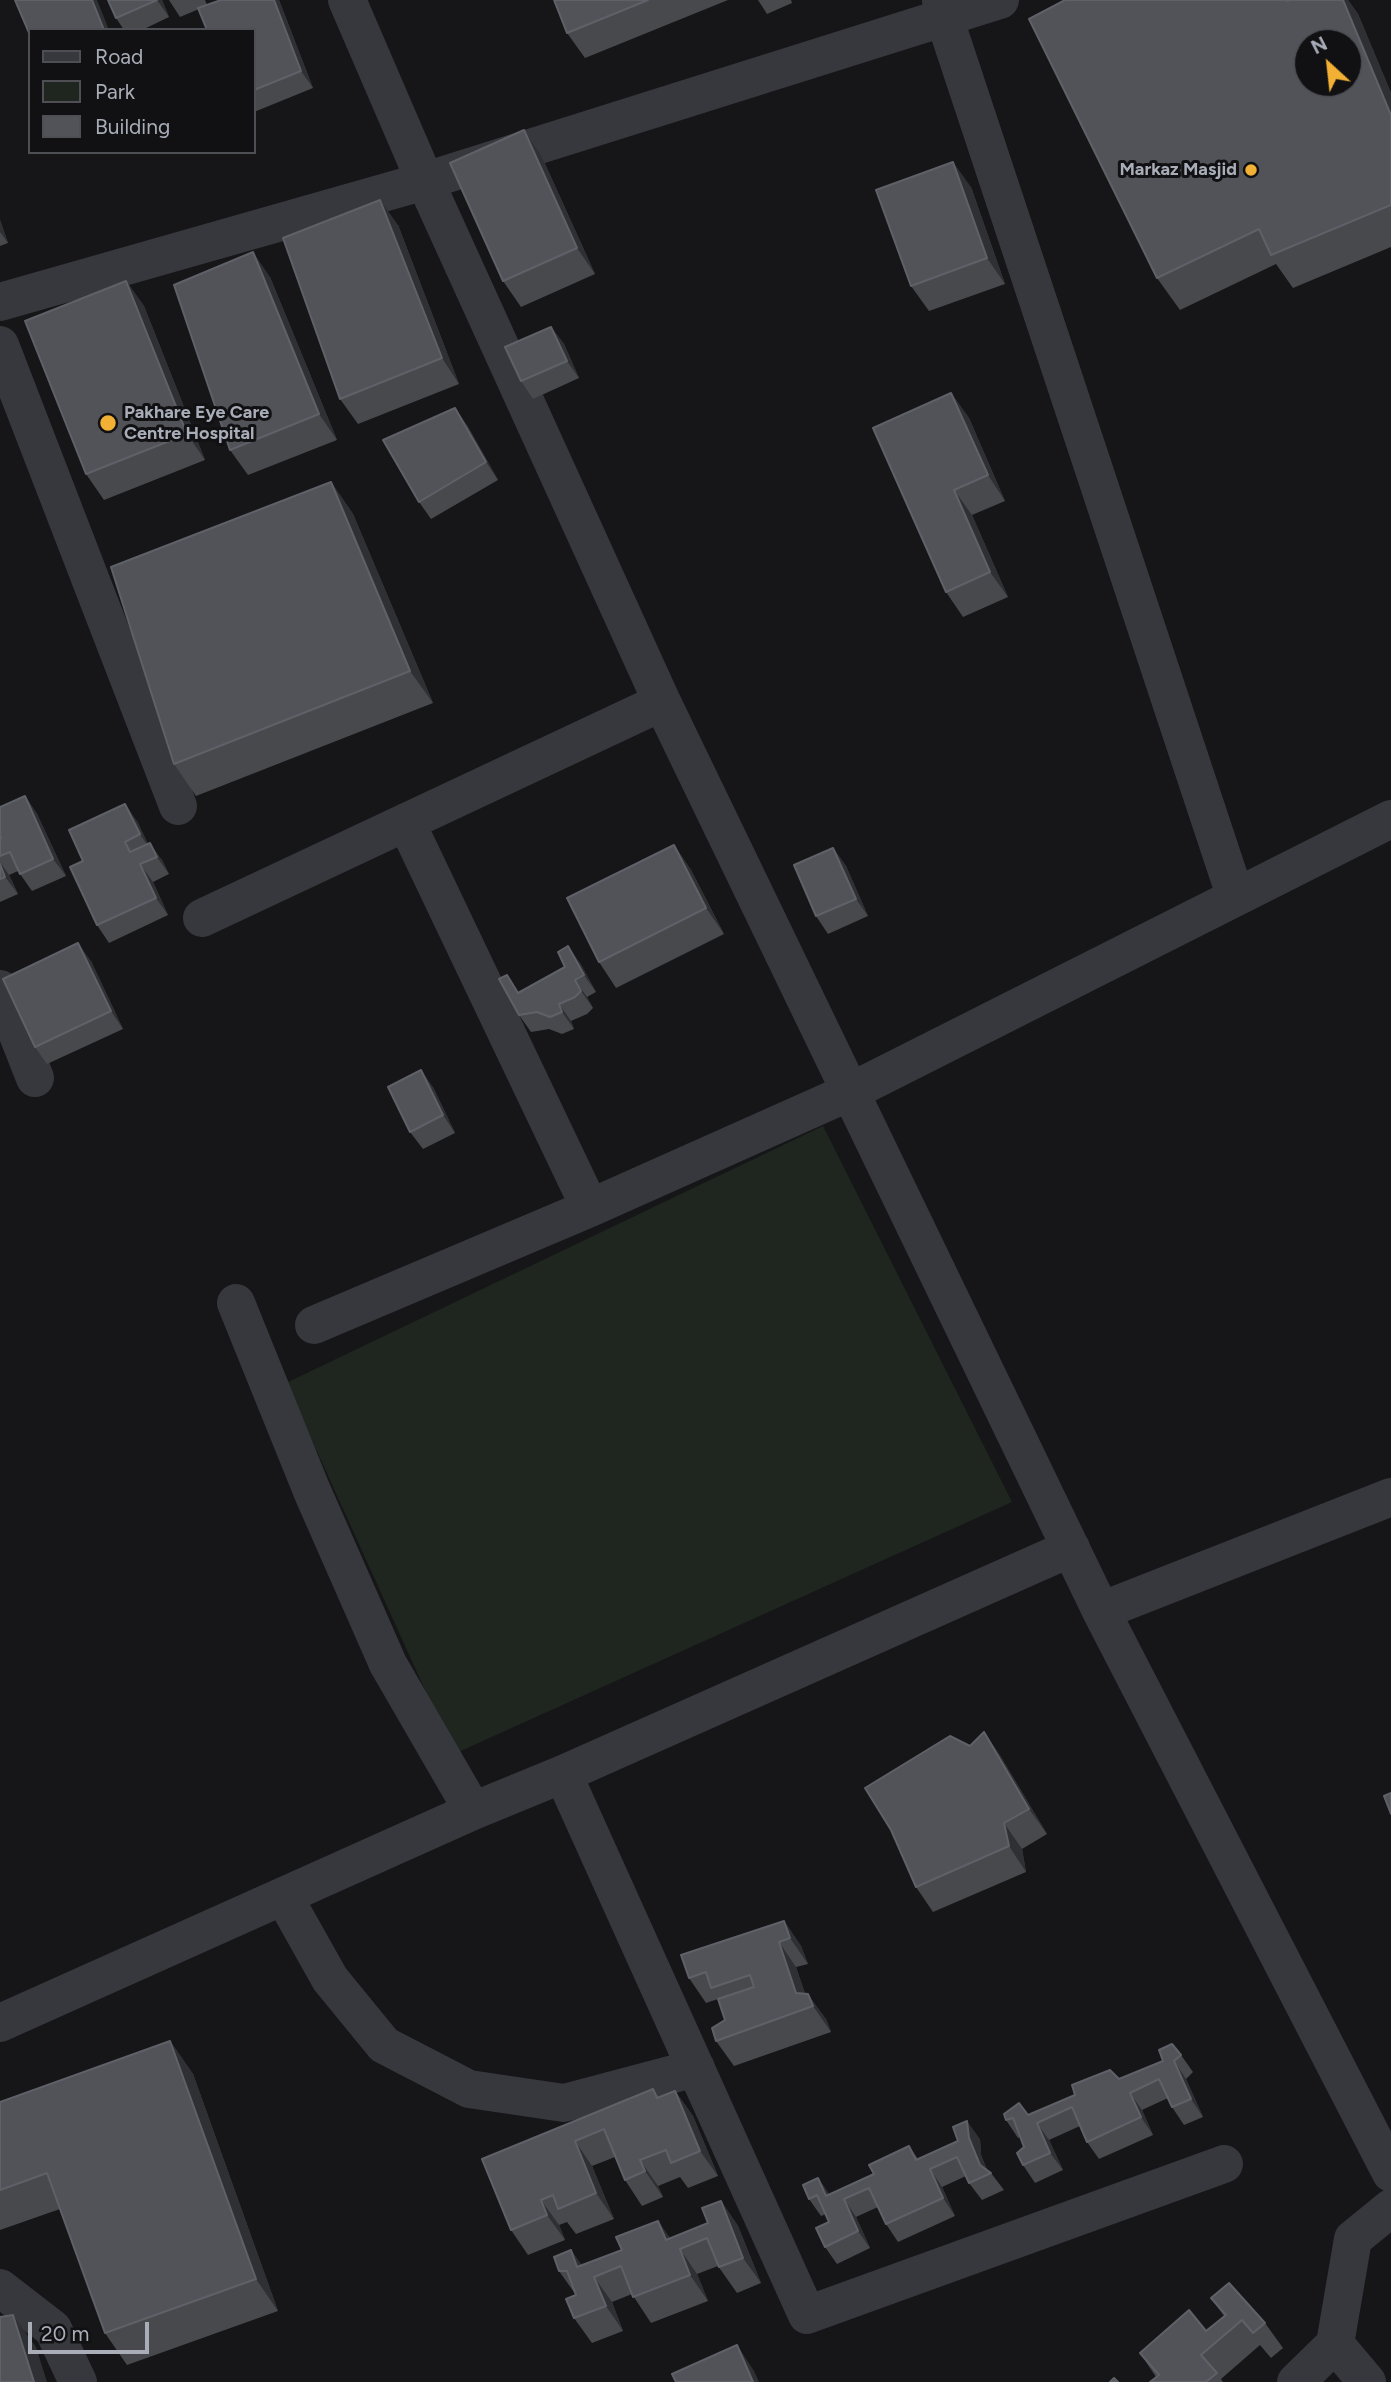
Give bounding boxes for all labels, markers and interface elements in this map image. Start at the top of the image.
legend [28,28,256,154]
north arrow [1293,28,1363,98]
text: N [1307,32,1331,59]
text: Road [95,44,143,69]
text: Park [95,79,135,104]
text: Building [95,114,170,139]
place label: Markaz Masjid [1119,159,1237,181]
marker: Markaz Masjid [1243,162,1259,178]
place label: Pakhare Eye Care Centre Hospital [124,402,269,444]
marker: Pakhare Eye Care Centre Hospital [98,413,118,433]
scale bar [32,2308,152,2352]
text: 20 m [41,2321,89,2346]

